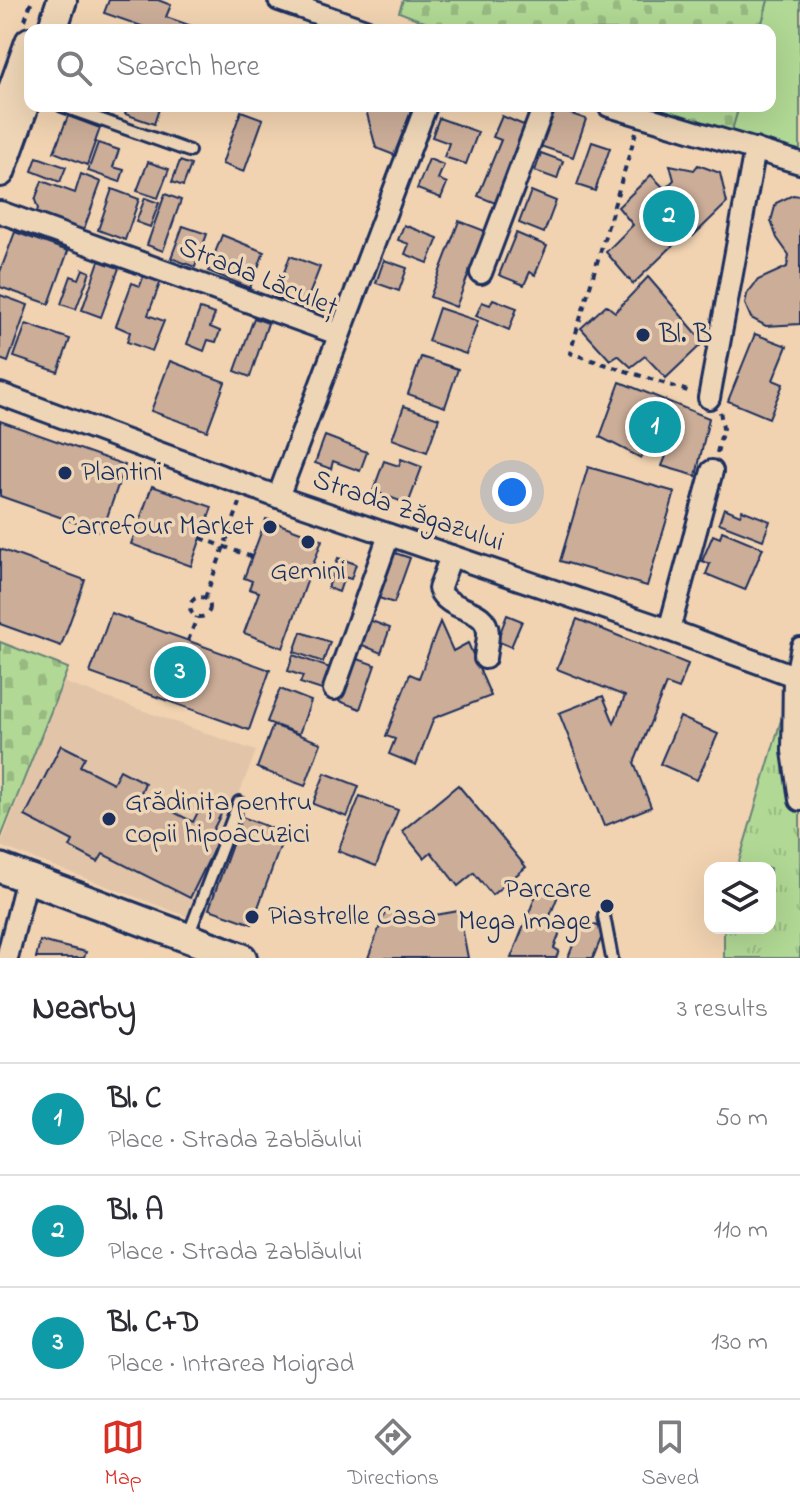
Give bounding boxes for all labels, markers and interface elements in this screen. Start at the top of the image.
search box [24,24,776,112]
icon: search [52,46,96,90]
text: Search here [116,46,260,90]
pin: 2 [643,186,695,246]
street label: Strada Lăculeț [172,227,344,329]
place label: Bl. B [658,315,712,356]
marker: Bl. B [634,326,652,344]
pin: 1 [629,397,681,457]
place label: Plantini [81,453,162,494]
street label: Strada Zăgazului [307,460,509,564]
marker: Plantini [56,464,74,482]
your location [492,472,532,512]
place label: Carrefour Market [61,507,254,548]
marker: Carrefour Market [261,518,279,536]
marker: Gemini [299,533,317,551]
place label: Gemini [270,552,346,593]
pin: 3 [154,642,206,702]
place label: Grădinița pentru copii hipoacuzici [125,783,312,856]
marker: Grădinița pentru copii hipoacuzici [100,810,118,828]
map controls [704,862,776,934]
button: layers [704,862,776,934]
place label: Parcare Mega Image [458,870,591,943]
place label: Piastrelle Casa [268,897,436,938]
marker: Parcare Mega Image [598,897,616,915]
marker: Piastrelle Casa [243,908,261,926]
text: Nearby [32,985,136,1035]
text: 3 results [677,991,768,1029]
text: Bl. C [108,1078,162,1122]
text: 1 [54,1100,62,1138]
text: 50 m [715,1100,768,1138]
text: Place · Strada Zablăului [108,1122,362,1160]
text: Bl. A [108,1190,164,1234]
text: 2 [52,1212,64,1250]
text: 110 m [714,1212,768,1250]
text: Place · Strada Zablăului [108,1234,362,1272]
text: Bl. C+D [108,1302,200,1346]
text: 3 [53,1324,63,1362]
text: 130 m [711,1324,768,1362]
text: Place · Intrarea Moigrad [108,1346,354,1384]
tab: Map [101,1415,145,1495]
tab: Directions [348,1415,439,1495]
tab: Saved [641,1415,699,1495]

